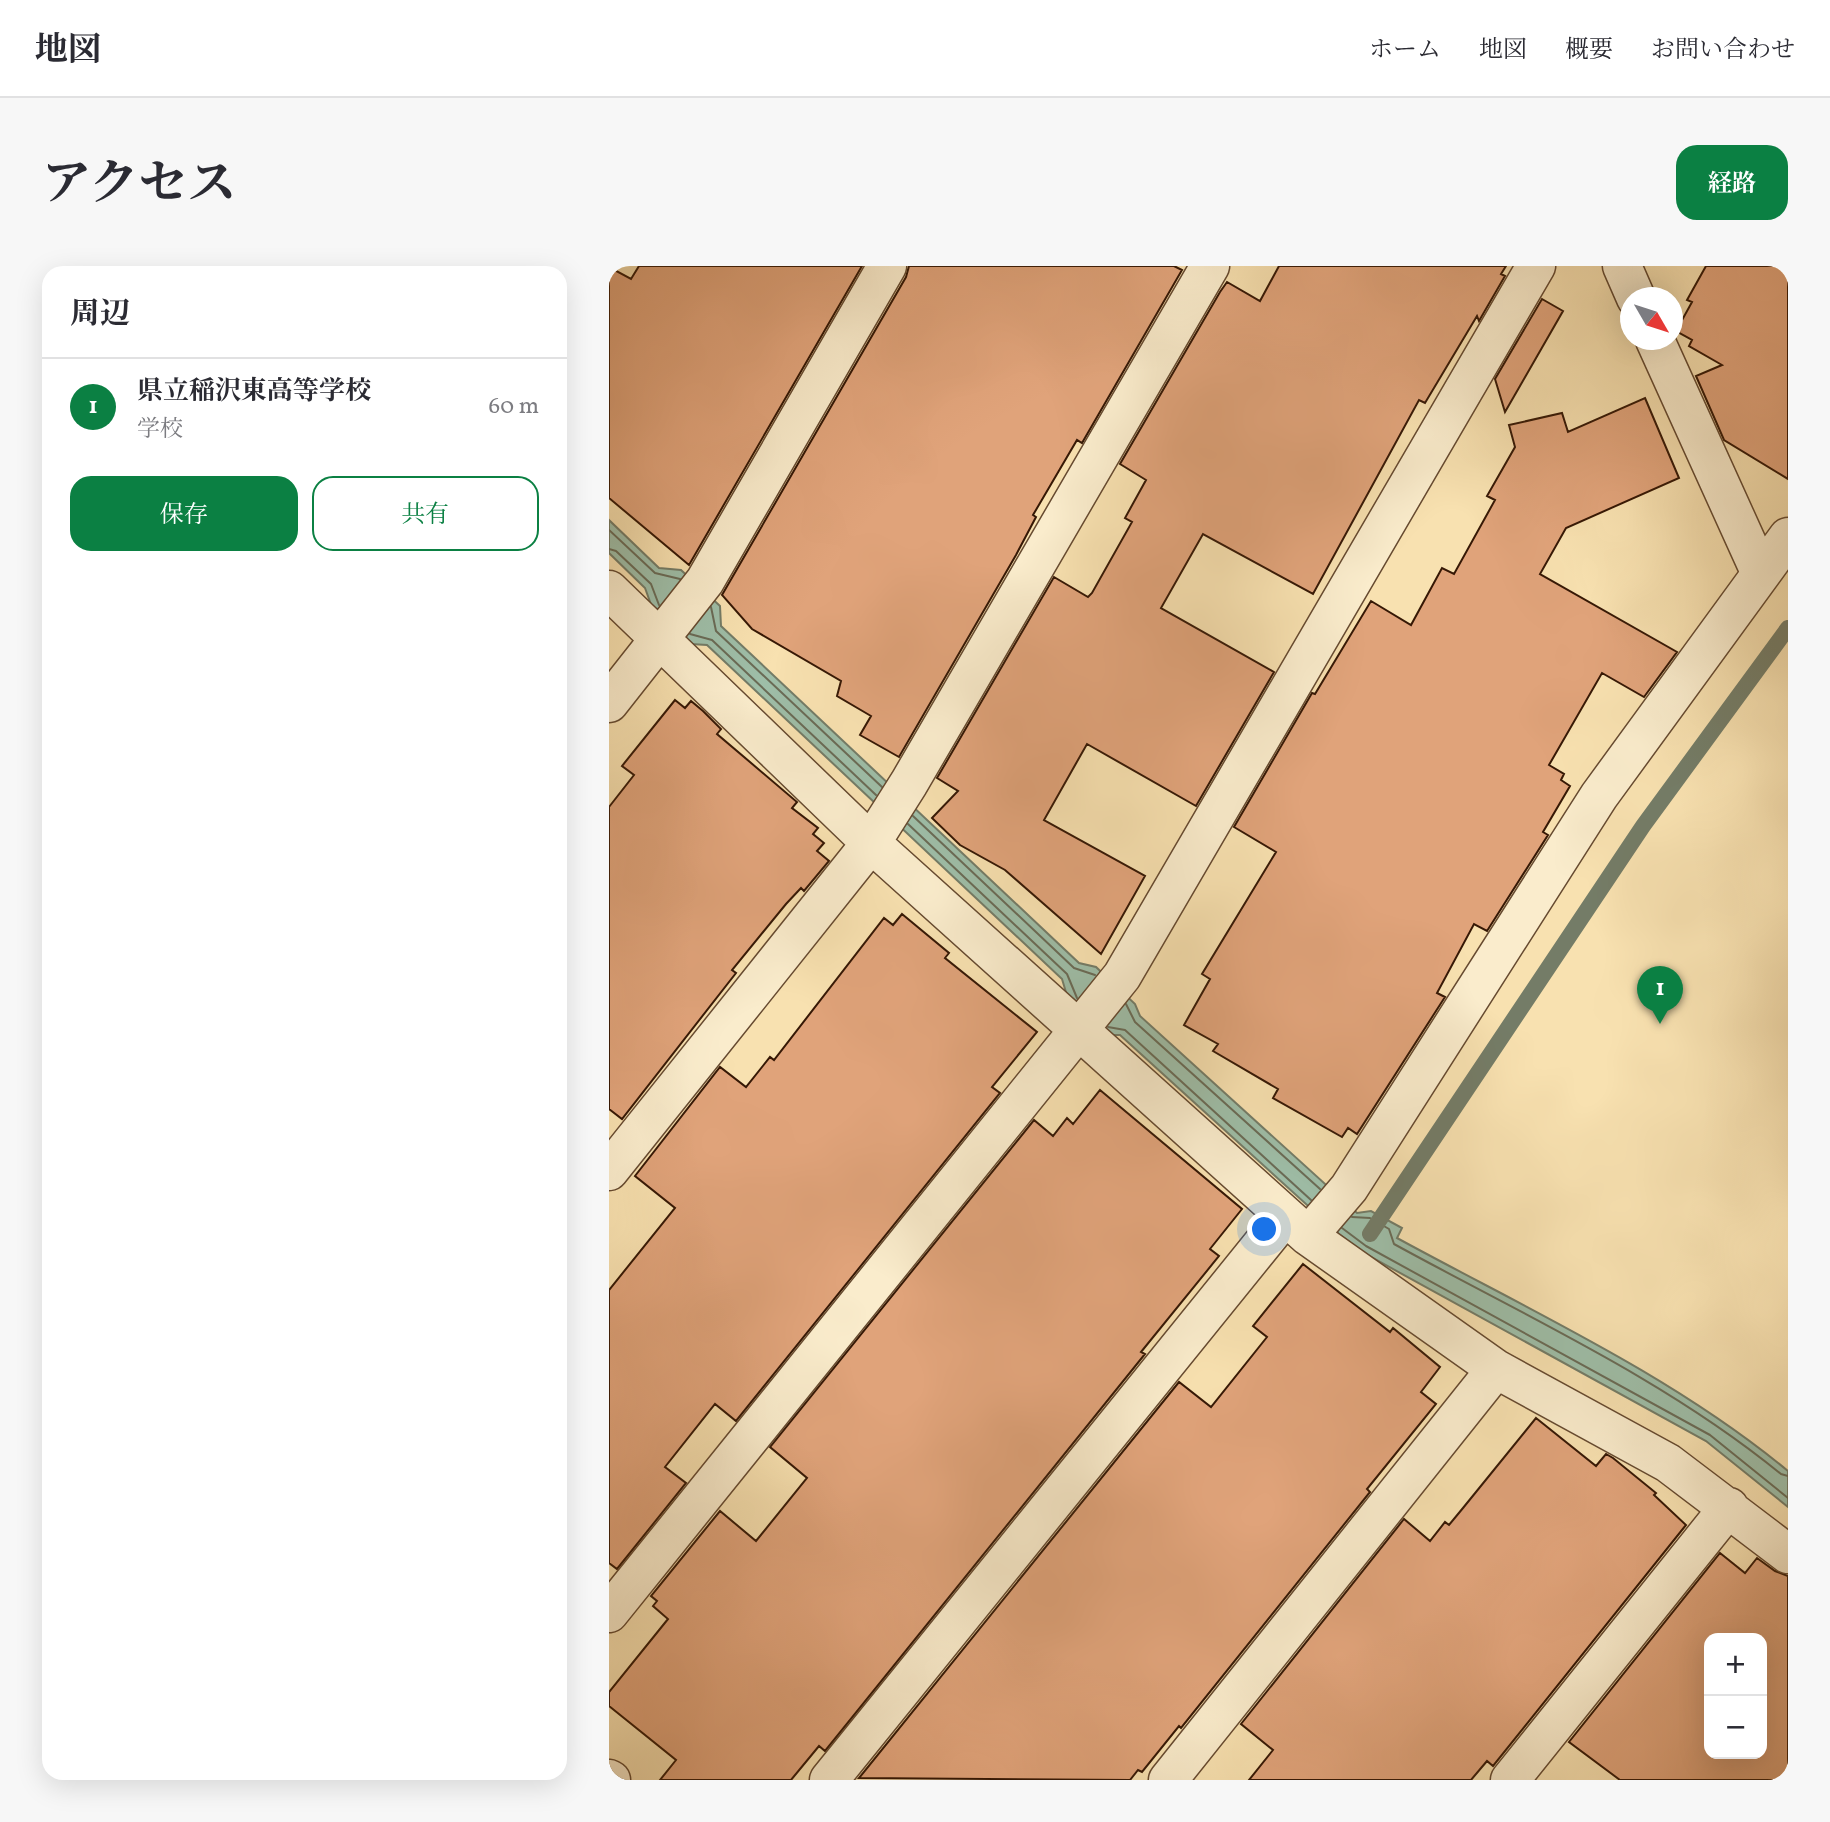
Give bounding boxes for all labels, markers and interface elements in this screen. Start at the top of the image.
text: 地図 [35,29,101,75]
text: ホーム [1369,34,1441,68]
text: 地図 [1479,34,1527,68]
text: 概要 [1565,34,1613,68]
text: お問い合わせ [1651,34,1795,68]
button: 経路 [1676,145,1788,220]
text: アクセス [42,152,237,221]
north arrow [1620,287,1683,350]
text: 周辺 [70,294,130,336]
text: 県立稲沢東高等学校 [137,374,371,410]
text: 1 [88,391,98,423]
text: 60 m [489,391,539,423]
text: 学校 [137,414,183,446]
button: 保存 [70,476,298,551]
button: 共有 [312,476,539,551]
pin: 1 [1637,966,1683,1024]
your location [1247,1212,1281,1246]
map controls [1704,1633,1767,1759]
button: + [1704,1633,1767,1696]
button: − [1704,1696,1767,1759]

